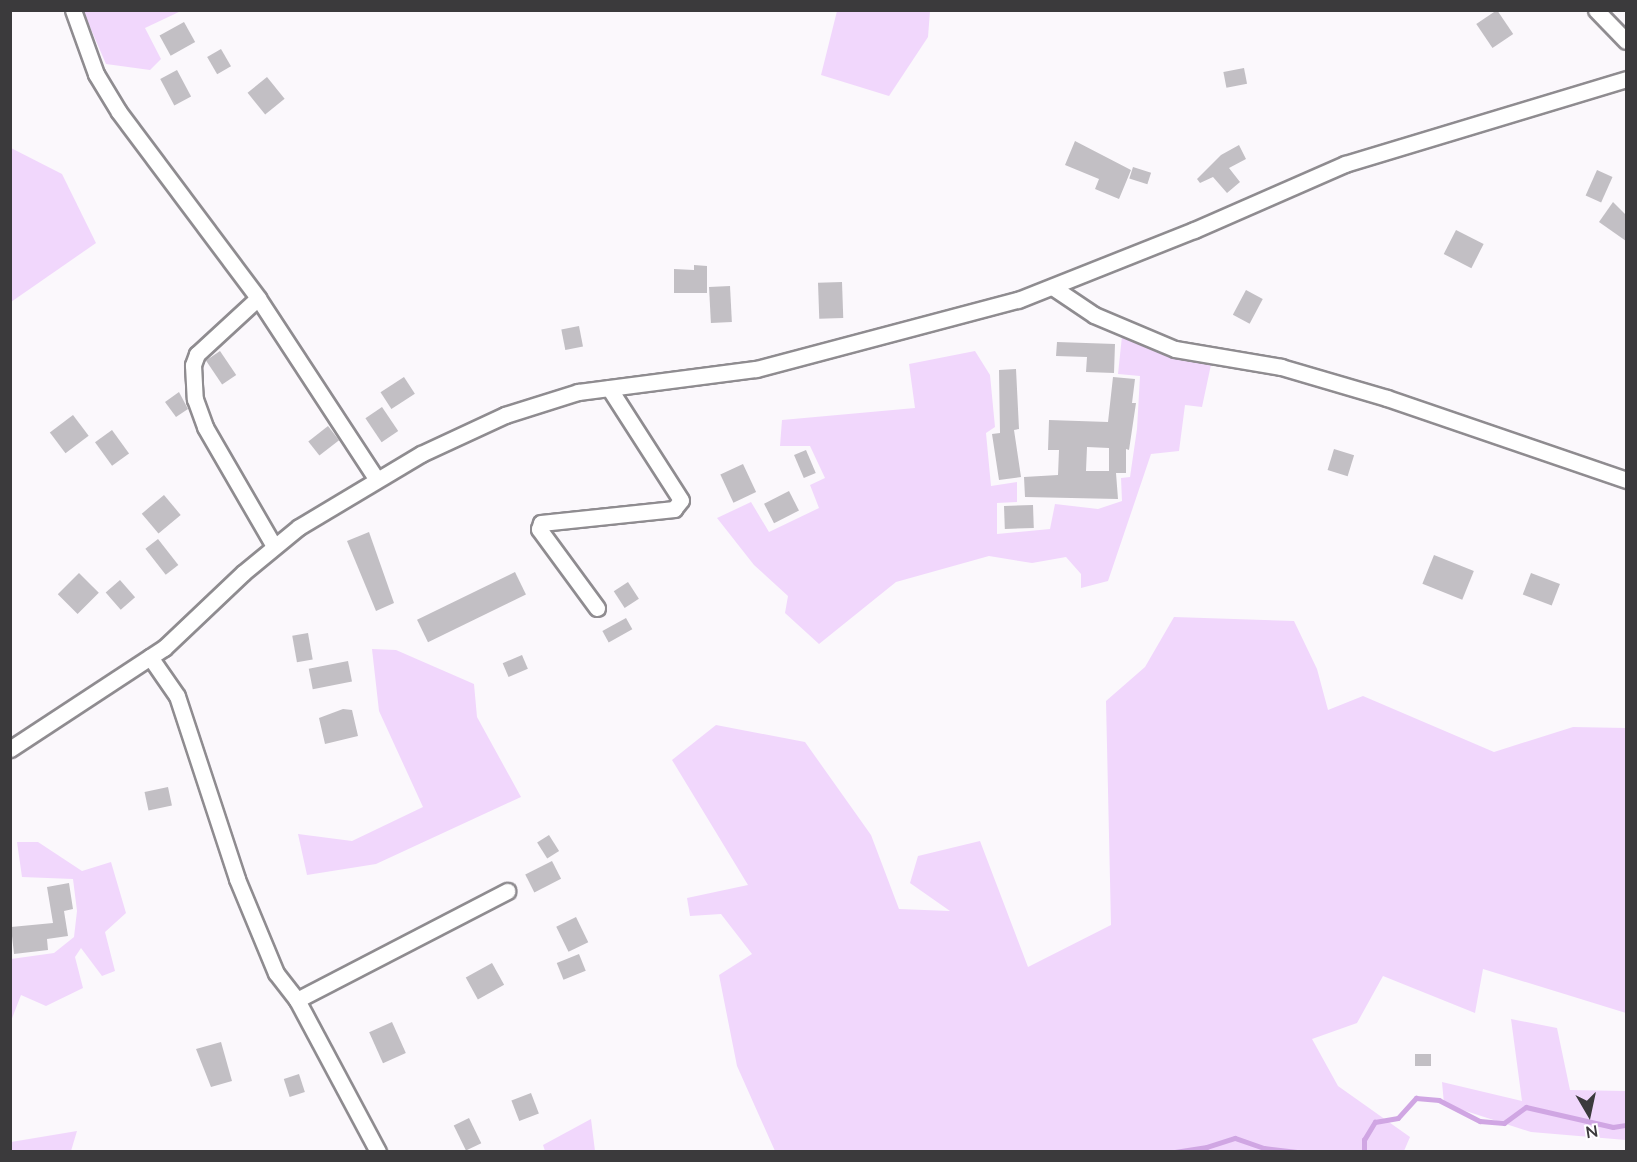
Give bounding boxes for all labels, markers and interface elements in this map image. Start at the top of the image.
north arrow [1559,1084,1619,1144]
text: N [1584,1122,1599,1143]

